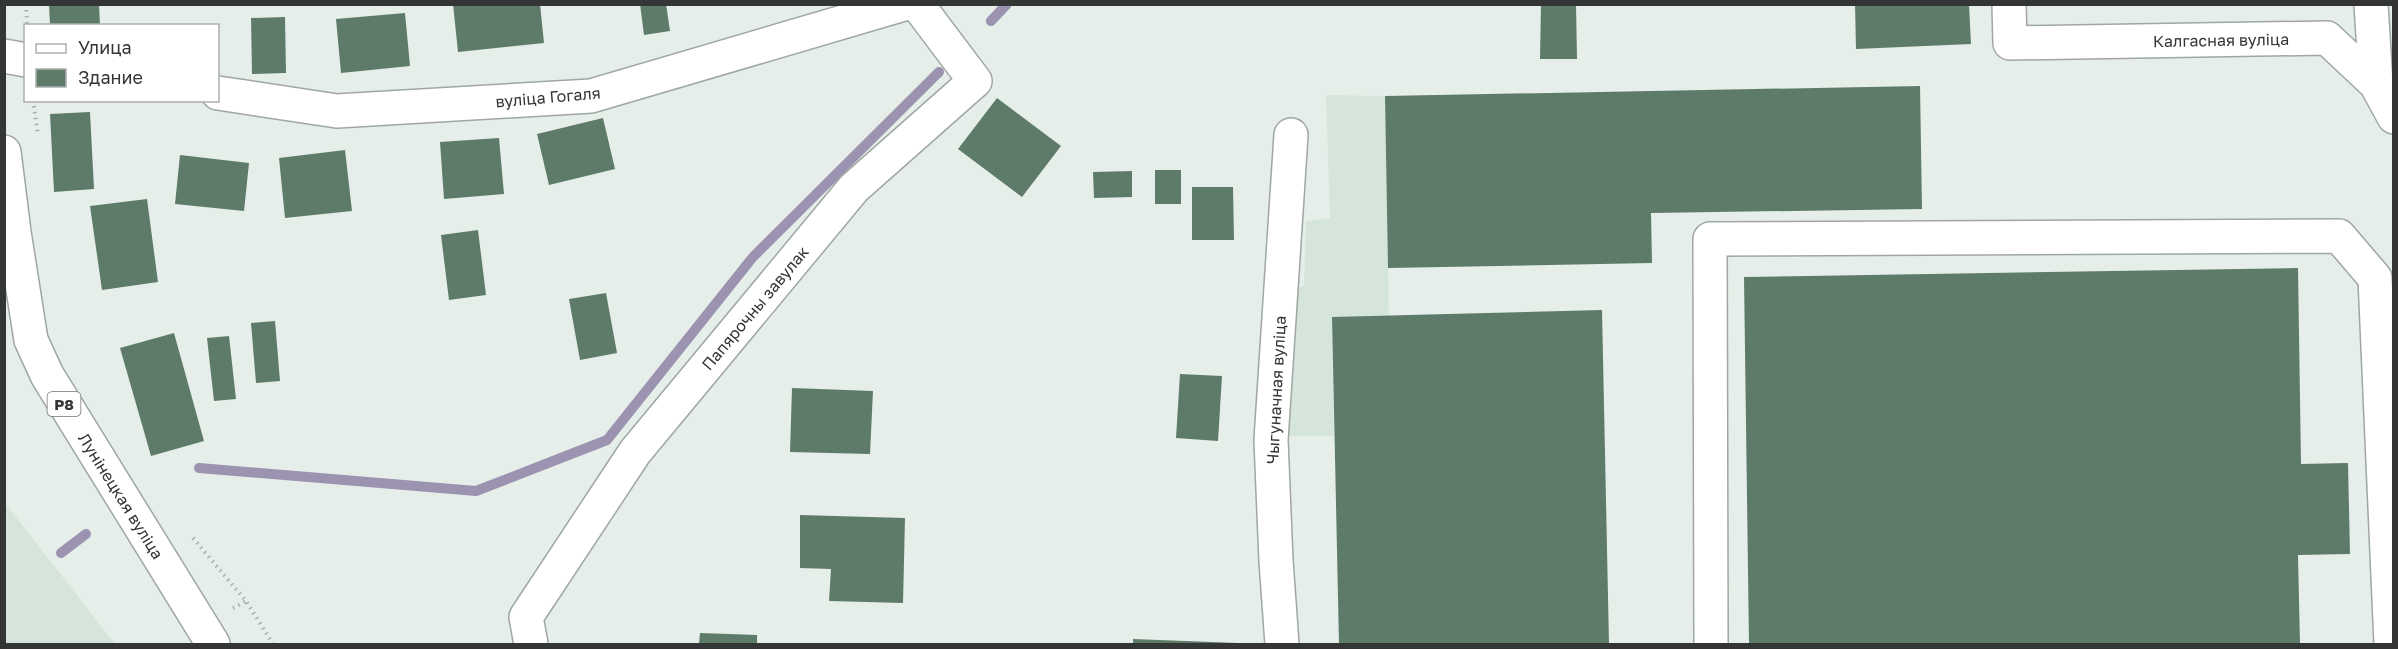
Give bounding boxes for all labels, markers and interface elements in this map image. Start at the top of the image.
legend [24,24,219,102]
street label: Калгасная вуліца [2153,29,2289,51]
text: Улица [78,36,132,58]
text: Здание [78,66,143,88]
street label: вуліца Гогаля [495,82,601,112]
street label: Папярочны завулак [697,242,813,374]
street label: Чыгуначная вуліца [1262,315,1290,465]
road number: Р8 [48,392,80,416]
street label: Лунінецкая вуліца [74,429,168,563]

